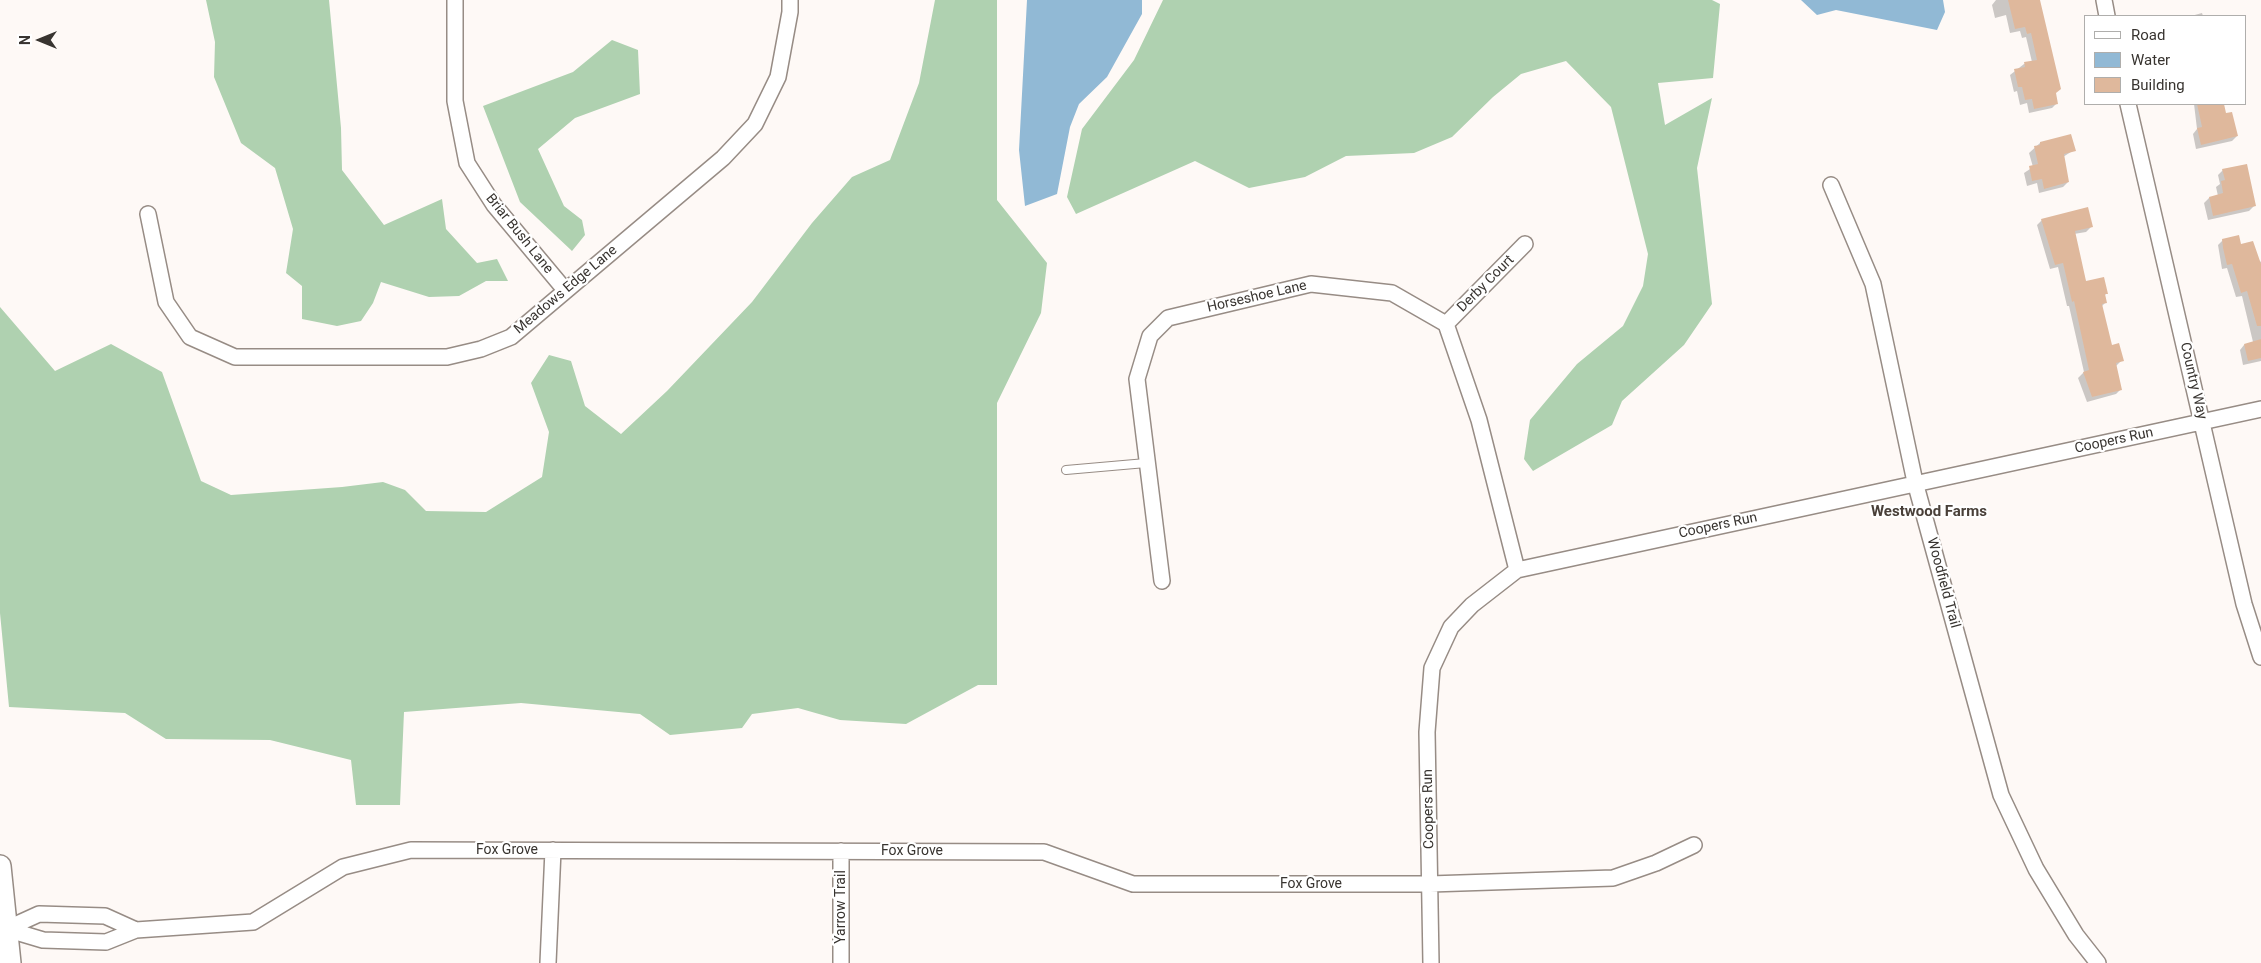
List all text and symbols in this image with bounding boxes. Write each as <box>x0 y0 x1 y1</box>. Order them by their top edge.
north arrow <box>15 15 65 65</box>
legend <box>2084 15 2246 105</box>
text: Road <box>2131 26 2165 44</box>
text: N <box>17 35 33 45</box>
text: Water <box>2131 51 2170 69</box>
text: Building <box>2131 76 2185 94</box>
street label: Briar Bush Lane <box>482 191 556 277</box>
street label: Meadows Edge Lane <box>511 242 621 338</box>
street label: Derby Court <box>1454 252 1518 316</box>
street label: Horseshoe Lane <box>1206 277 1308 317</box>
street label: Country Way <box>2176 341 2210 421</box>
street label: Coopers Run <box>2073 424 2155 458</box>
district label: Westwood Farms <box>1871 503 1987 521</box>
street label: Coopers Run <box>1677 509 1759 543</box>
street label: Woodfield Trail <box>1923 536 1963 630</box>
street label: Coopers Run <box>1420 769 1438 849</box>
street label: Fox Grove <box>476 842 538 858</box>
street label: Fox Grove <box>881 843 943 859</box>
street label: Yarrow Trail <box>833 870 849 944</box>
street label: Fox Grove <box>1280 876 1342 892</box>

